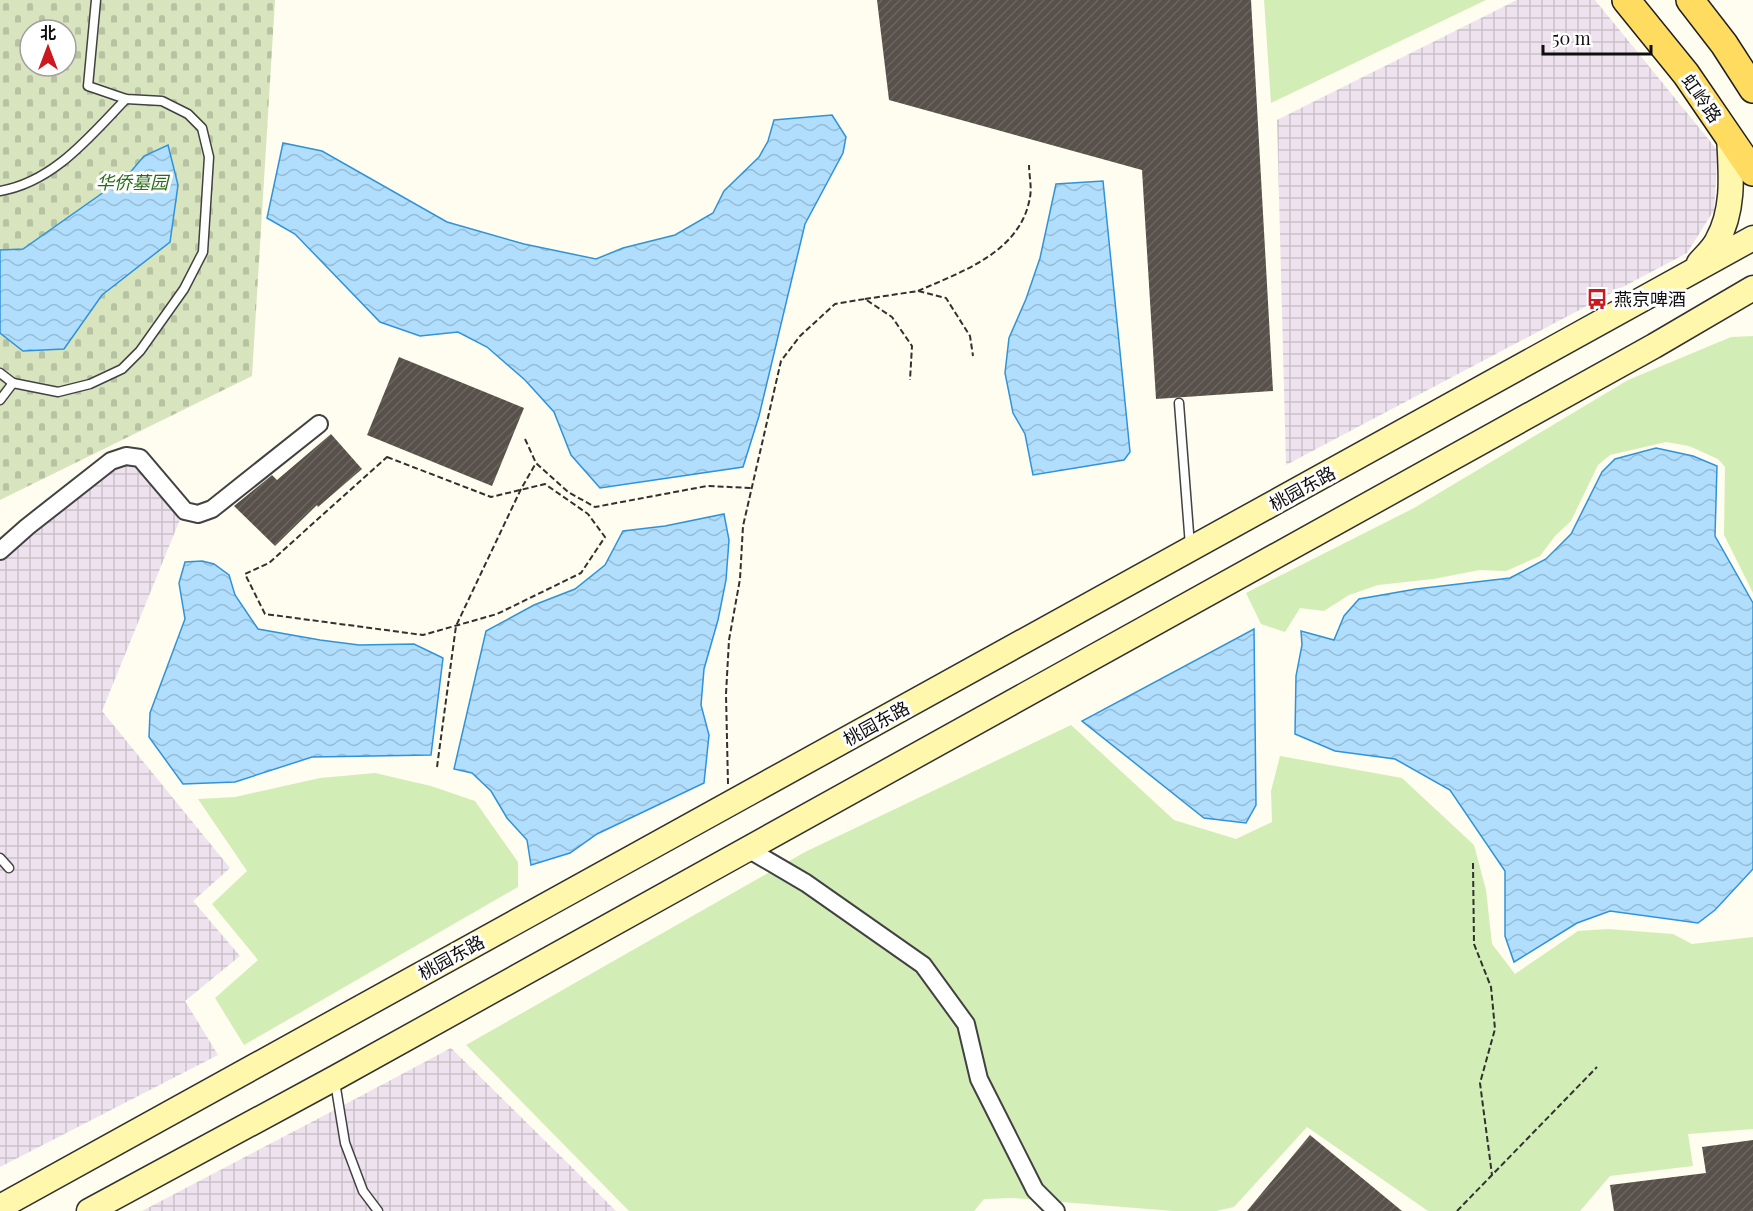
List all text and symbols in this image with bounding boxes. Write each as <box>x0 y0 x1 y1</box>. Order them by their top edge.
north arrow <box>18 18 78 78</box>
scale bar <box>1543 18 1651 56</box>
text: 北 <box>40 22 56 43</box>
text: 50 m <box>1552 26 1591 50</box>
street label: 虹岭路 <box>1677 69 1727 127</box>
park label: 华侨墓园 <box>96 170 171 194</box>
bus stop icon: 燕京啤酒 <box>1585 287 1609 311</box>
place label: 燕京啤酒 <box>1614 287 1686 311</box>
street label: 桃园东路 <box>1265 460 1339 516</box>
street label: 桃园东路 <box>839 695 913 751</box>
street label: 桃园东路 <box>414 929 488 985</box>

